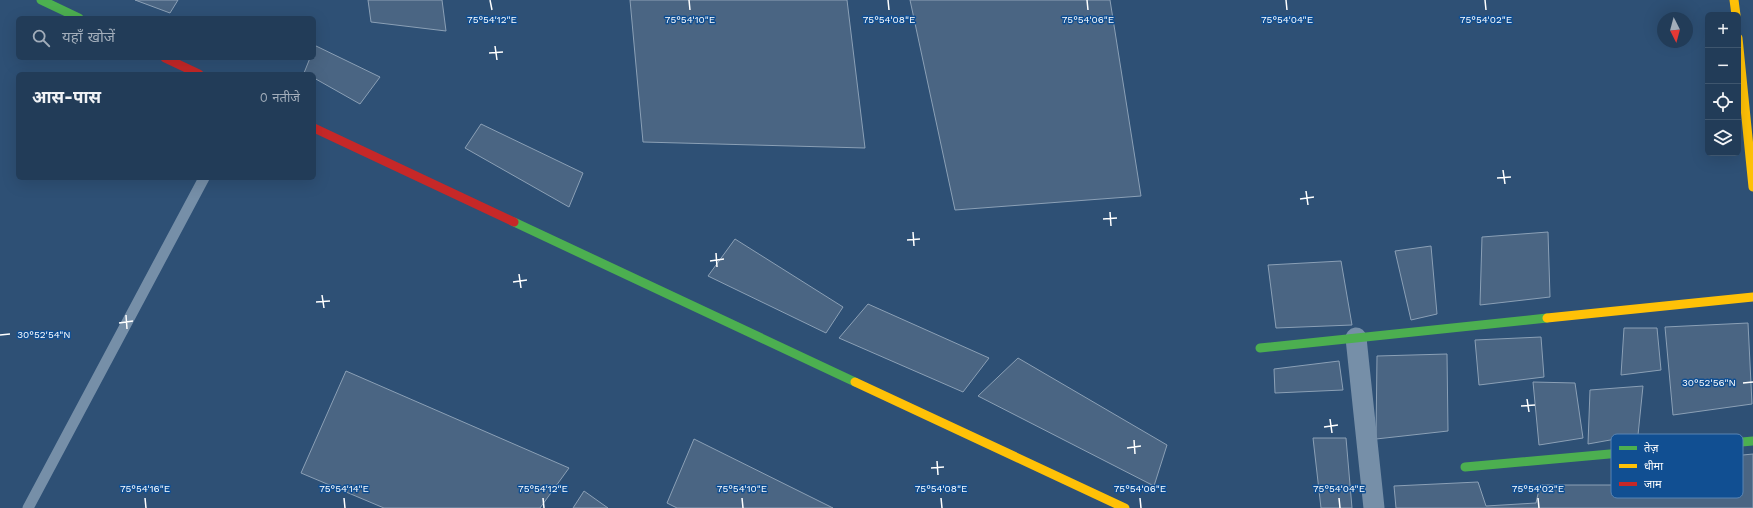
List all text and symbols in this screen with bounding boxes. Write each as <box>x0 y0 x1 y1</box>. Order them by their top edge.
north arrow <box>1657 12 1693 48</box>
map controls <box>1705 12 1741 156</box>
button: + <box>1705 12 1741 48</box>
text: 75°54'12"E <box>467 14 517 25</box>
text: 75°54'10"E <box>665 14 715 25</box>
text: 75°54'08"E <box>863 14 915 25</box>
text: 75°54'06"E <box>1062 14 1114 25</box>
text: 75°54'04"E <box>1261 14 1313 25</box>
text: 75°54'02"E <box>1460 14 1512 25</box>
search box <box>16 16 316 60</box>
icon: search <box>30 27 52 49</box>
text: यहाँ खोजें <box>62 28 115 46</box>
button: − <box>1705 48 1741 84</box>
button: locate <box>1705 84 1741 120</box>
text: आस-पास <box>32 87 101 107</box>
text: 0 नतीजे <box>260 90 300 105</box>
button: layers <box>1705 120 1741 156</box>
text: 30°52'54"N <box>17 329 71 340</box>
text: 30°52'56"N <box>1682 377 1736 388</box>
legend <box>1611 434 1743 498</box>
text: तेज़ <box>1644 442 1659 455</box>
text: धीमा <box>1644 460 1663 473</box>
text: जाम <box>1644 478 1662 491</box>
text: 75°54'16"E <box>120 483 170 494</box>
text: 75°54'14"E <box>319 483 369 494</box>
text: 75°54'12"E <box>518 483 568 494</box>
text: 75°54'10"E <box>717 483 767 494</box>
text: 75°54'08"E <box>915 483 967 494</box>
text: 75°54'06"E <box>1114 483 1166 494</box>
text: 75°54'04"E <box>1313 483 1365 494</box>
text: 75°54'02"E <box>1512 483 1564 494</box>

